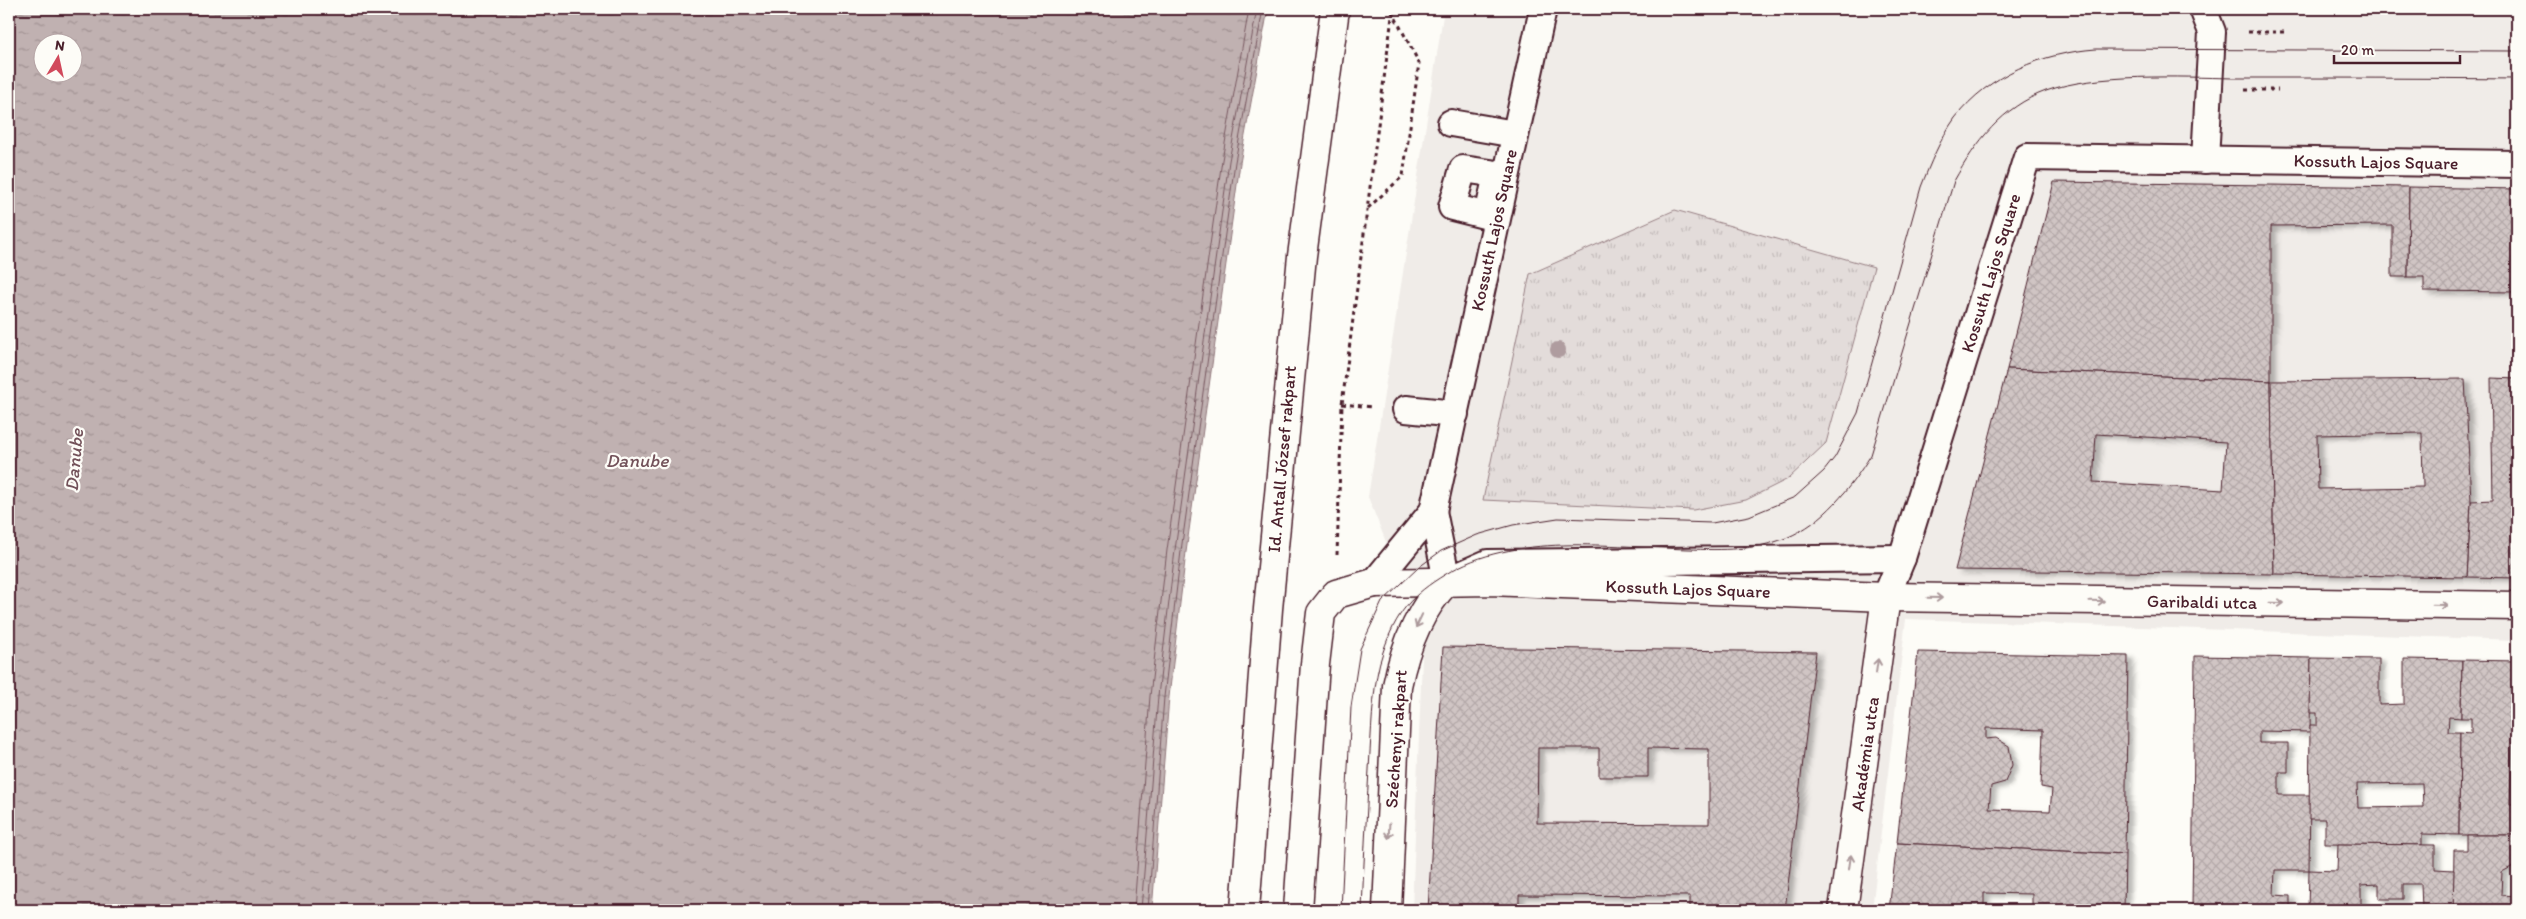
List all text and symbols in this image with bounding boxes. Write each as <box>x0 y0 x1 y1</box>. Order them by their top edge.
north arrow <box>32 32 82 82</box>
scale bar <box>2334 32 2460 64</box>
text: N <box>54 37 66 55</box>
text: 20 m <box>2341 41 2375 59</box>
street label: Kossuth Lajos Square <box>1466 147 1522 313</box>
street label: Kossuth Lajos Square <box>2293 150 2459 174</box>
street label: Kossuth Lajos Square <box>1956 191 2026 355</box>
street label: Id. Antall József rakpart <box>1263 364 1301 553</box>
water label: Danube <box>60 427 88 492</box>
water label: Danube <box>606 449 669 472</box>
street label: Kossuth Lajos Square <box>1605 575 1771 603</box>
street label: Garibaldi utca <box>2147 590 2258 614</box>
one-way arrow <box>1926 593 1942 603</box>
one-way arrow <box>2089 596 2105 605</box>
one-way arrow <box>2268 598 2285 608</box>
one-way arrow <box>2431 600 2447 610</box>
one-way arrow <box>1414 613 1424 628</box>
one-way arrow <box>1872 659 1882 675</box>
street label: Széchenyi rakpart <box>1380 669 1412 809</box>
street label: Akadémia utca <box>1846 695 1884 813</box>
one-way arrow <box>1385 823 1394 839</box>
one-way arrow <box>1845 854 1855 870</box>

